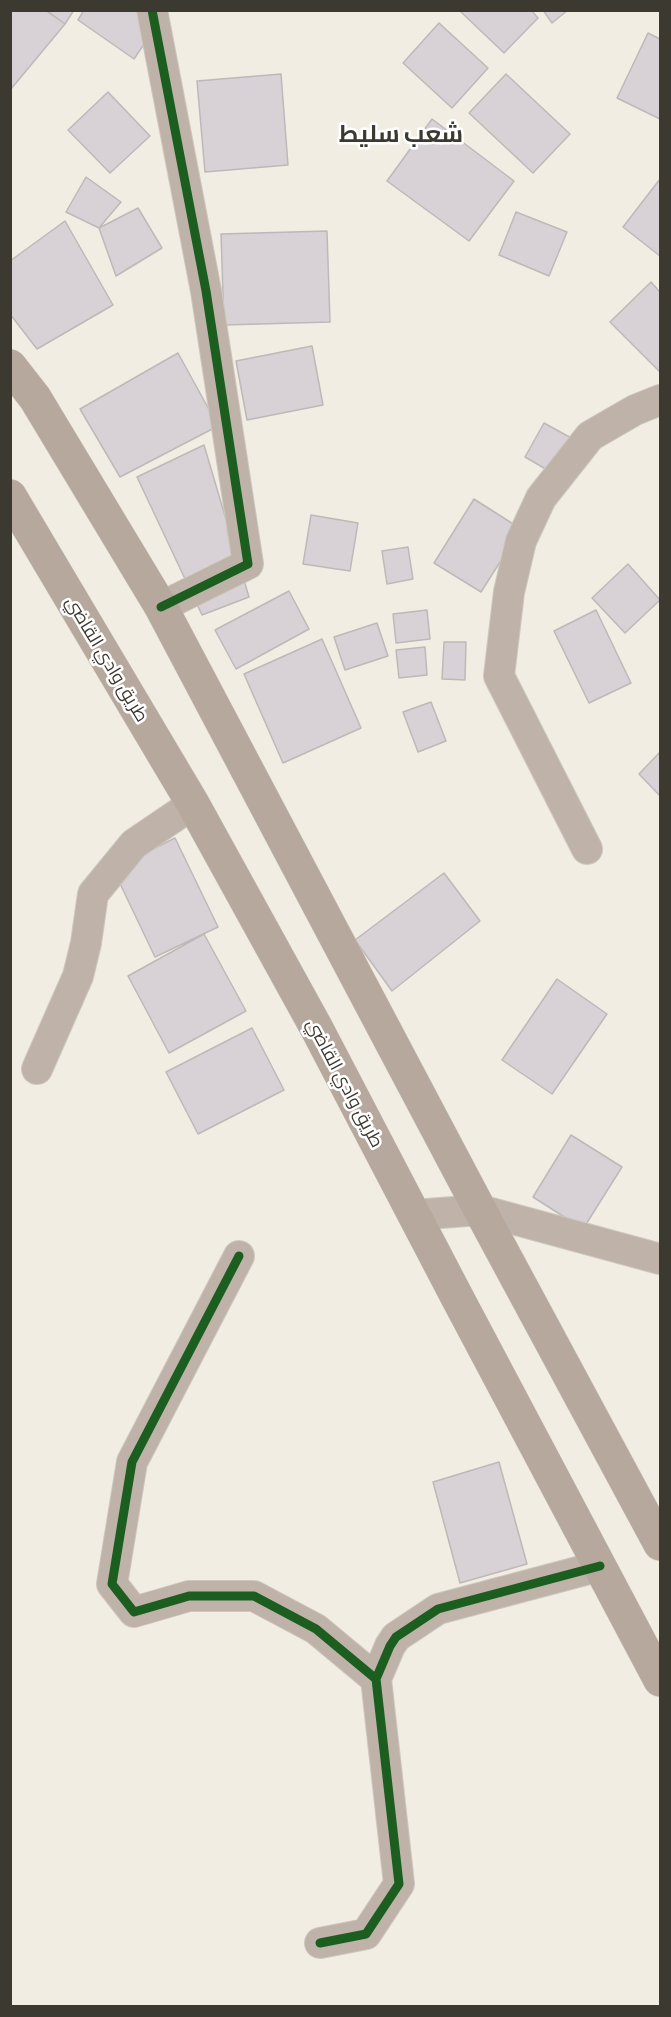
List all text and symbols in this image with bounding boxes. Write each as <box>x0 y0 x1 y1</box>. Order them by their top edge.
district label: شعب سليط <box>339 120 463 148</box>
street label: طريق وادي القاضي <box>61 592 153 726</box>
street label: طريق وادي القاضي <box>302 1015 388 1151</box>

